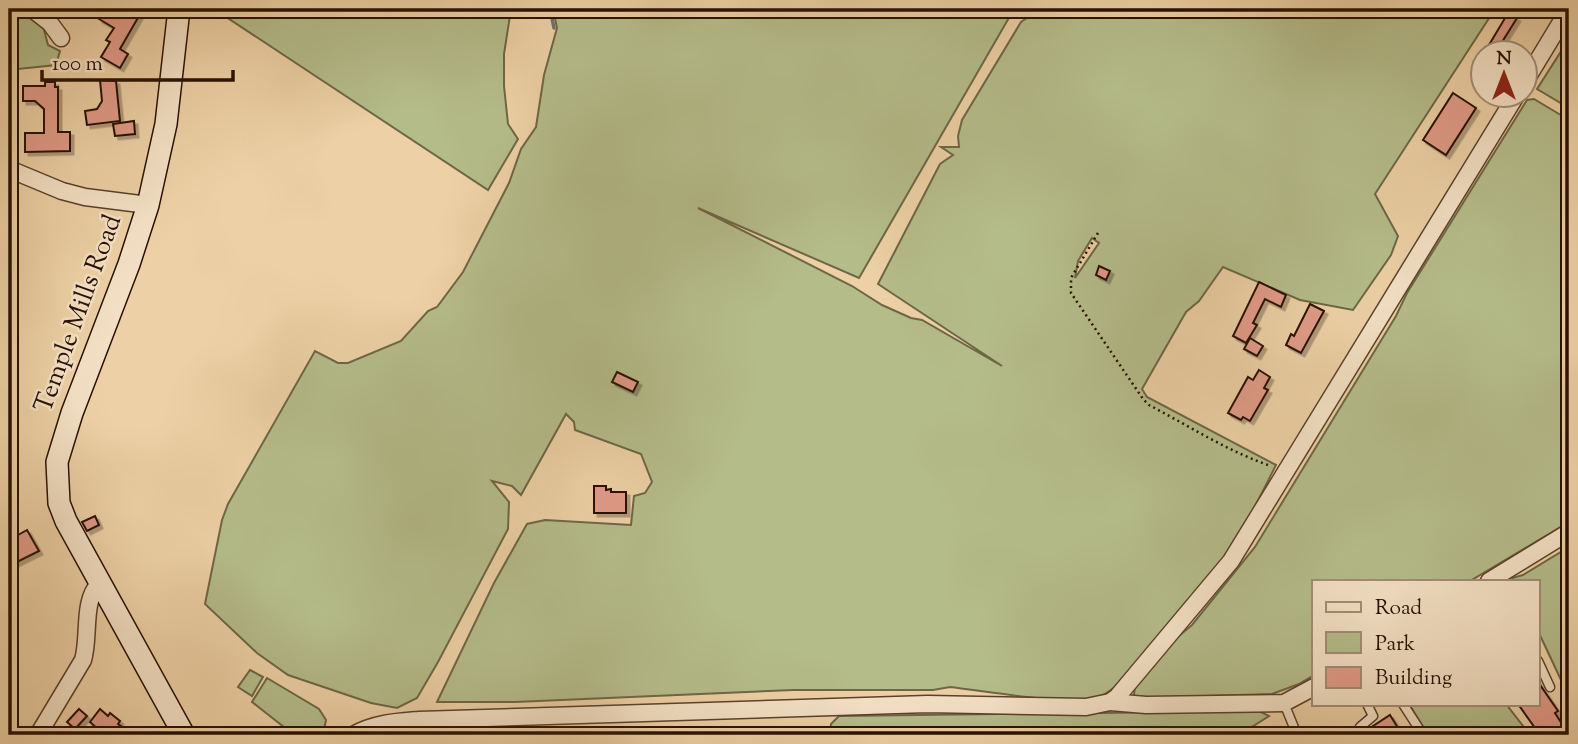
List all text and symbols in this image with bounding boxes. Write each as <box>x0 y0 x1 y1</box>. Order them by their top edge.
scale bar <box>42 38 233 82</box>
north arrow <box>1470 38 1540 108</box>
text: N <box>1496 46 1512 73</box>
text: 100 m <box>52 50 103 80</box>
street label: Temple Mills Road <box>26 210 132 418</box>
legend <box>1312 580 1540 706</box>
text: Road <box>1375 594 1422 624</box>
text: Park <box>1375 630 1416 660</box>
text: Building <box>1375 664 1452 694</box>

